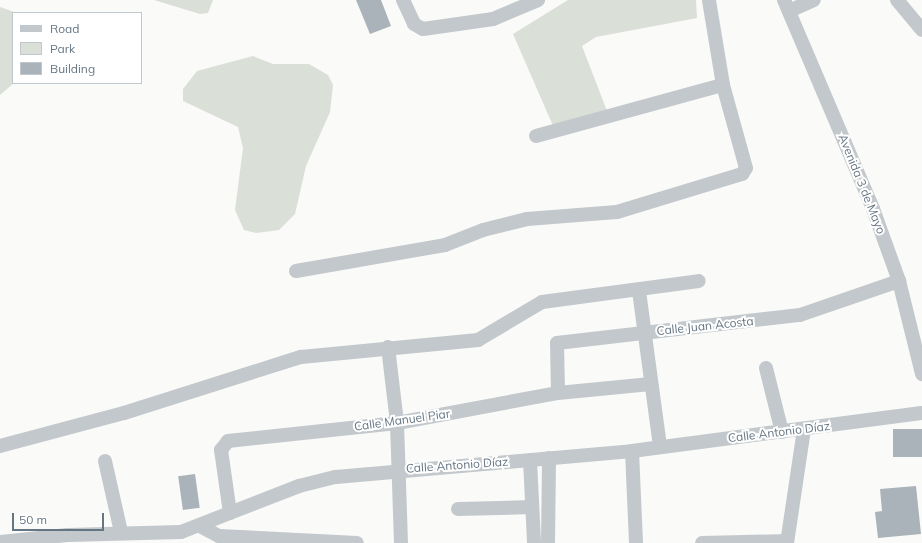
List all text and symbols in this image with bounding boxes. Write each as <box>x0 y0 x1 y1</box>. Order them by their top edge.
legend <box>12 12 142 84</box>
text: Road <box>50 21 79 36</box>
text: Park <box>50 41 75 56</box>
text: Building <box>50 61 95 76</box>
street label: Avenida 3 de Mayo <box>835 132 889 236</box>
street label: Calle Juan Acosta <box>656 314 754 338</box>
street label: Calle Manuel Piar <box>353 406 451 434</box>
street label: Calle Antonio Díaz <box>727 419 831 445</box>
street label: Calle Antonio Díaz <box>405 454 509 476</box>
scale bar <box>14 505 106 531</box>
text: 50 m <box>19 512 47 527</box>

